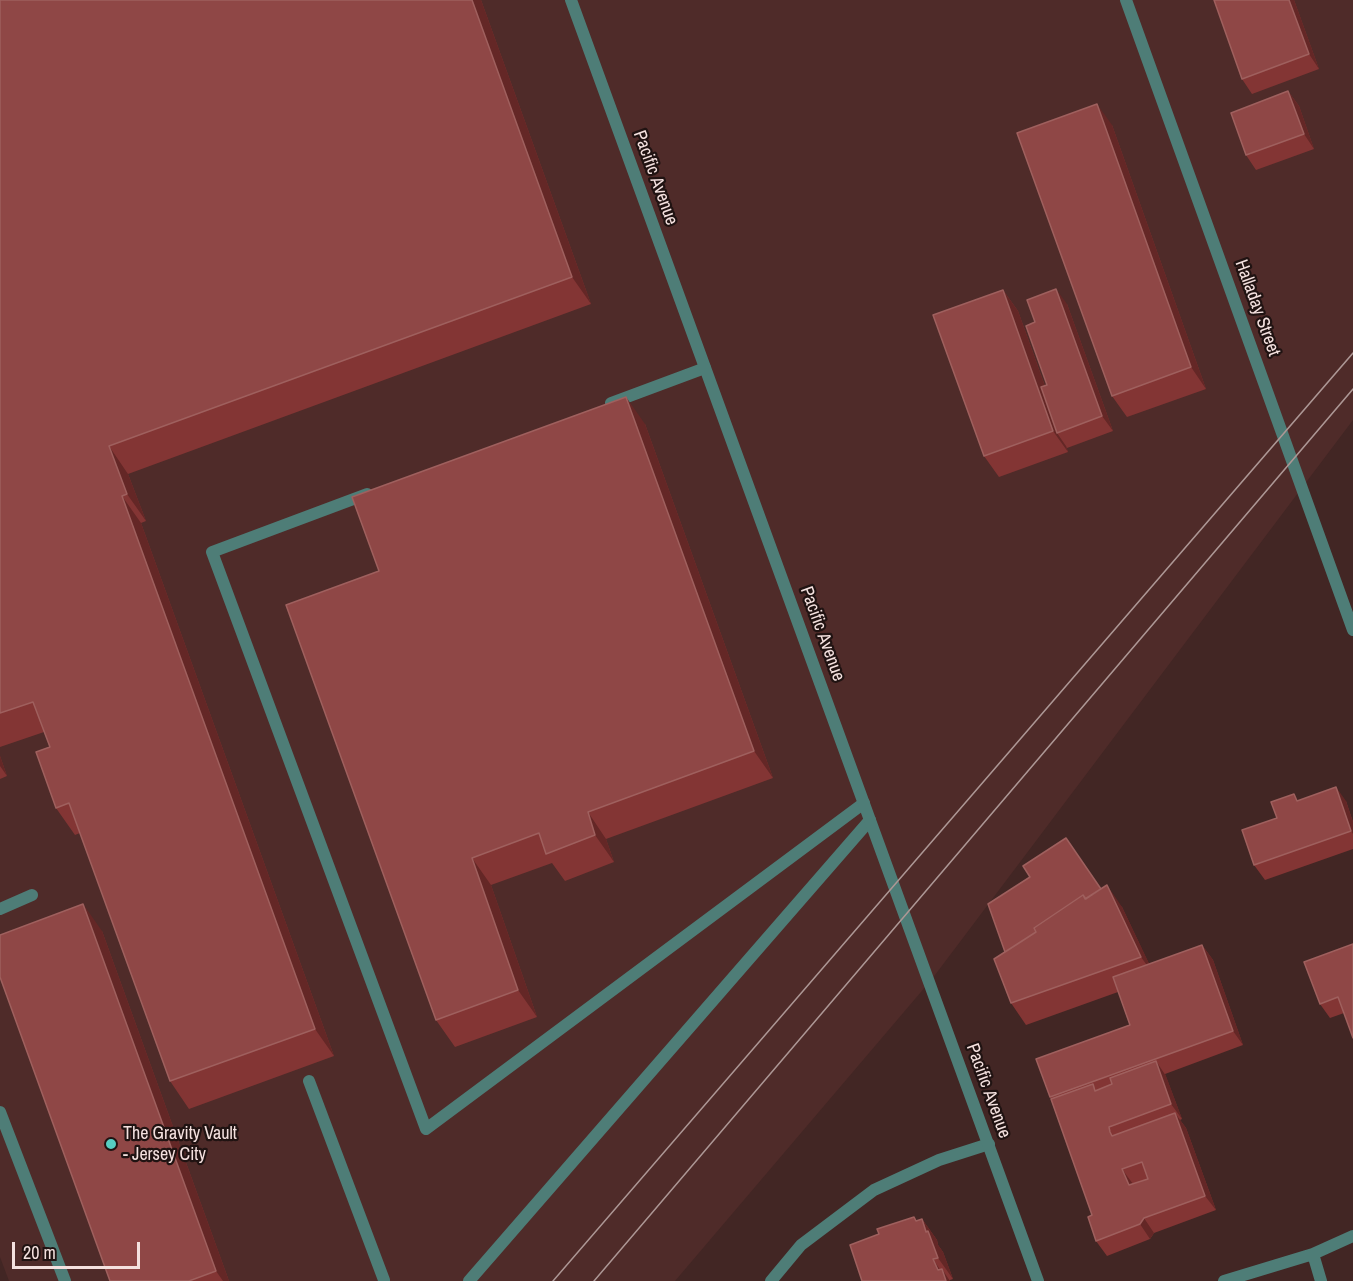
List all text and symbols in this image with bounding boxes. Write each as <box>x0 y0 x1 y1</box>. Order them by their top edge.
street label: Pacific Avenue <box>628 128 682 228</box>
street label: Halladay Street <box>1230 257 1284 359</box>
street label: Pacific Avenue <box>795 584 849 684</box>
street label: Pacific Avenue <box>961 1041 1015 1141</box>
place label: The Gravity Vault - Jersey City <box>123 1123 237 1166</box>
marker: The Gravity Vault - Jersey City <box>104 1137 118 1151</box>
scale bar <box>15 1230 142 1268</box>
text: 20 m <box>23 1240 56 1265</box>

